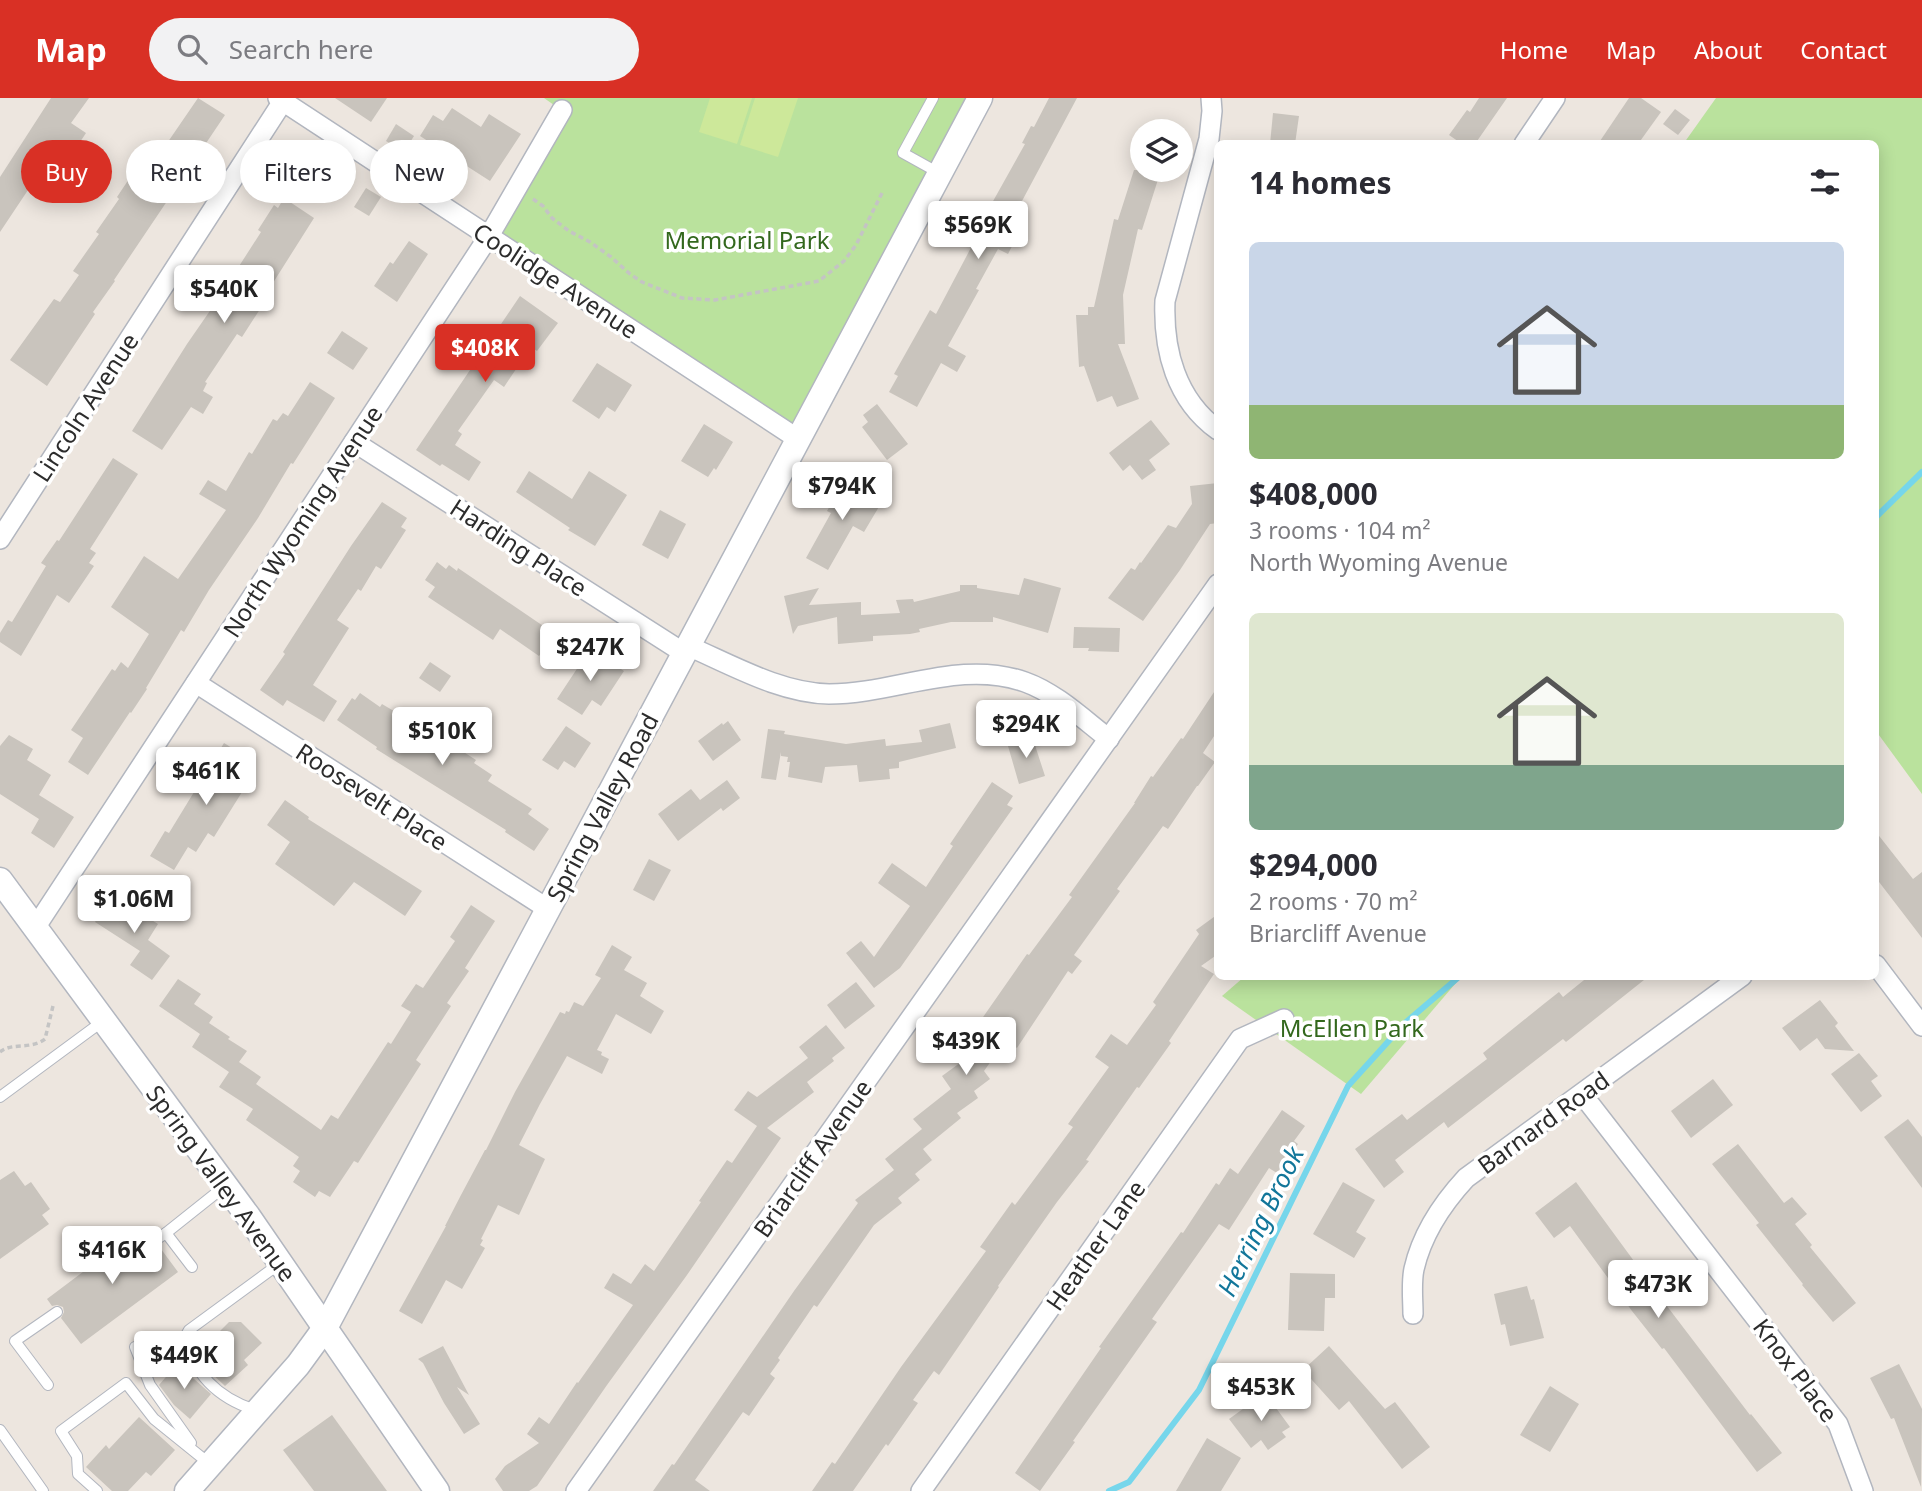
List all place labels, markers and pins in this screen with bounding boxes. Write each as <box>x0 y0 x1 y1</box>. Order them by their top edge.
pin: $569K <box>929 202 1027 261</box>
pin: $540K <box>175 266 273 325</box>
pin: $408K <box>436 324 534 384</box>
pin: $794K <box>793 462 891 522</box>
pin: $247K <box>541 624 639 683</box>
pin: $294K <box>977 700 1075 760</box>
pin: $510K <box>393 708 491 767</box>
pin: $461K <box>157 748 255 807</box>
pin: $1.06M <box>77 876 191 935</box>
pin: $439K <box>917 1018 1015 1077</box>
pin: $416K <box>63 1226 161 1286</box>
pin: $473K <box>1609 1260 1707 1320</box>
pin: $449K <box>135 1332 233 1391</box>
pin: $453K <box>1212 1364 1310 1423</box>

